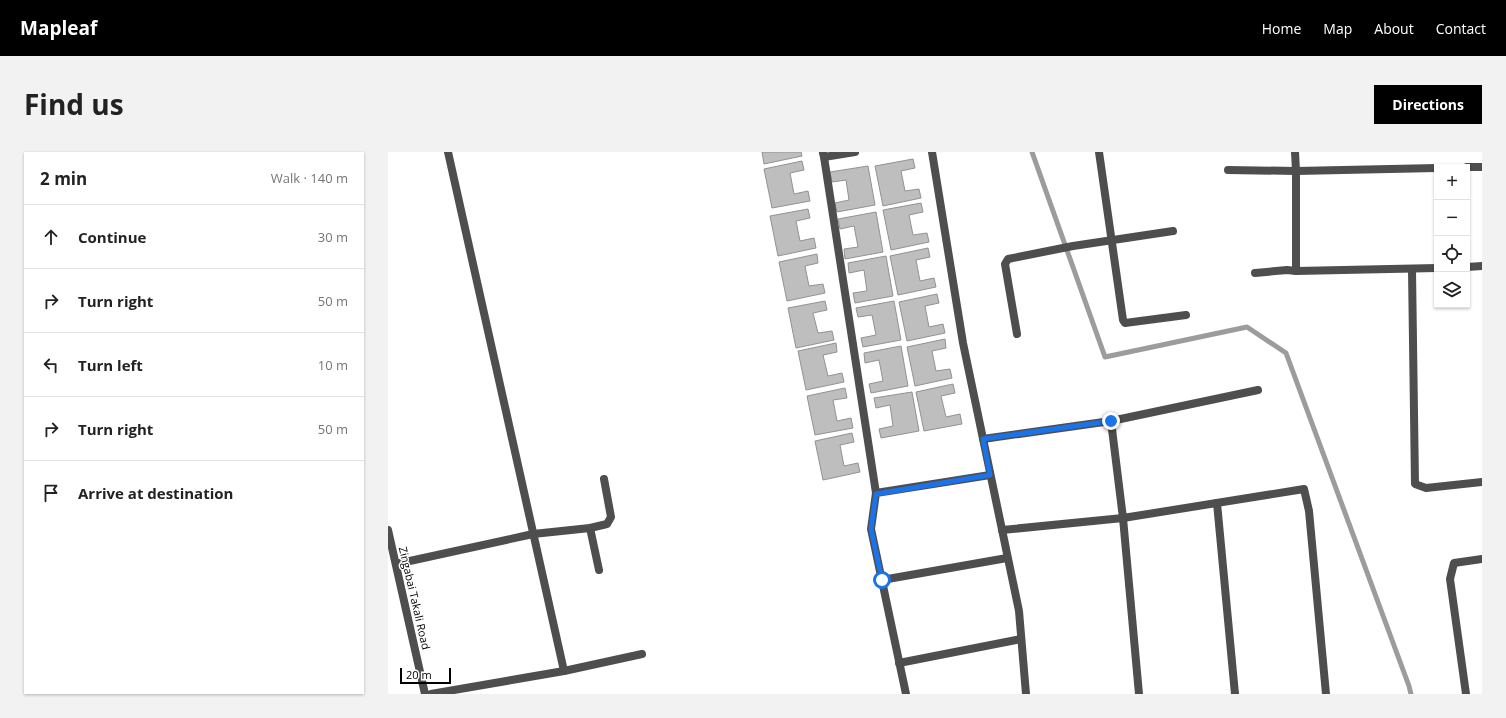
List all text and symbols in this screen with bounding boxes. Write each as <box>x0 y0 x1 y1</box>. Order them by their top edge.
text: Mapleaf <box>20 15 97 41</box>
text: Home <box>1262 19 1301 38</box>
text: Map <box>1323 19 1352 38</box>
text: About <box>1374 19 1414 38</box>
text: Contact <box>1436 19 1486 38</box>
text: Find us <box>24 85 124 123</box>
button: Directions <box>1374 85 1482 124</box>
map controls <box>1434 164 1470 308</box>
button: + <box>1434 164 1470 200</box>
text: 2 min <box>40 167 87 190</box>
text: Walk · 140 m <box>271 169 348 187</box>
button: − <box>1434 200 1470 236</box>
icon: ahead <box>40 226 62 248</box>
text: Continue <box>78 227 146 247</box>
text: 30 m <box>318 228 348 246</box>
button: locate <box>1434 236 1470 272</box>
button: layers <box>1434 272 1470 308</box>
icon: right <box>40 290 62 312</box>
text: Turn right <box>78 291 153 311</box>
text: 50 m <box>318 292 348 310</box>
icon: left <box>40 354 62 376</box>
text: Turn left <box>78 355 143 375</box>
text: 10 m <box>318 356 348 374</box>
route end <box>1102 412 1120 430</box>
icon: right <box>40 418 62 440</box>
text: Turn right <box>78 419 153 439</box>
text: 50 m <box>318 420 348 438</box>
icon: arrive <box>40 482 62 504</box>
text: Arrive at destination <box>78 483 233 503</box>
street label: Zingabai Takali Road <box>396 545 434 651</box>
route start <box>873 571 891 589</box>
scale bar <box>400 666 451 685</box>
text: 20 m <box>406 667 432 682</box>

